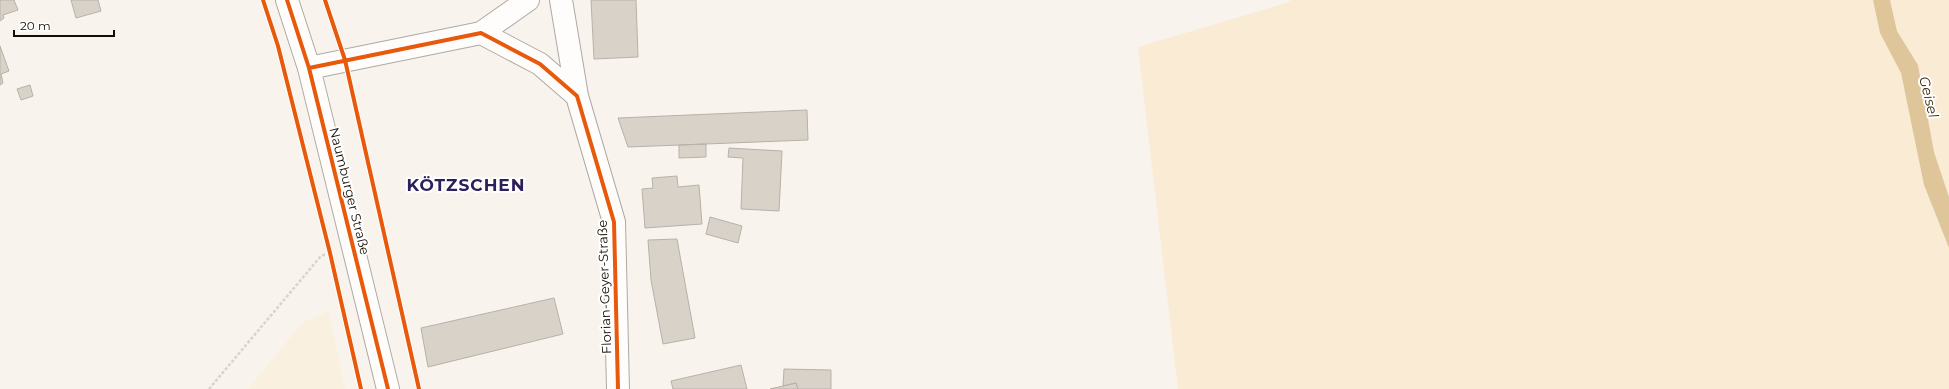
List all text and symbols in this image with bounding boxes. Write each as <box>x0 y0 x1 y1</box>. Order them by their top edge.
scale bar <box>14 12 114 38</box>
text: 20 m <box>20 18 51 33</box>
water label: Geisel <box>1915 74 1943 120</box>
street label: Naumburger Straße <box>326 126 374 257</box>
district label: KÖTZSCHEN <box>406 175 526 195</box>
street label: Florian-Geyer-Straße <box>594 219 614 354</box>

